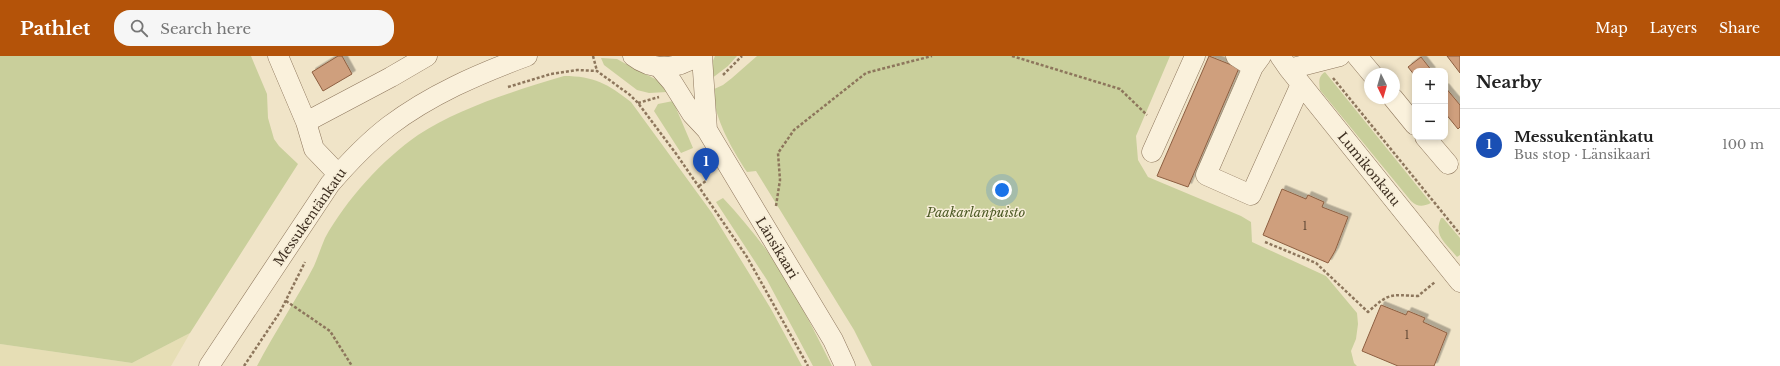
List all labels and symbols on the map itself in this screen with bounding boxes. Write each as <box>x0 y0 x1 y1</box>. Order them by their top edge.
north arrow <box>1364 68 1400 104</box>
street label: Lumikonkatu <box>1334 129 1404 210</box>
pin: 1 <box>693 148 719 181</box>
street label: Messukentänkatu <box>270 165 350 269</box>
your location <box>992 180 1012 200</box>
park label: Paakarlanpuisto <box>926 204 1026 221</box>
street label: Länsikaari <box>752 214 802 282</box>
house number: 1 <box>1303 219 1308 233</box>
house number: 1 <box>1405 328 1410 342</box>

